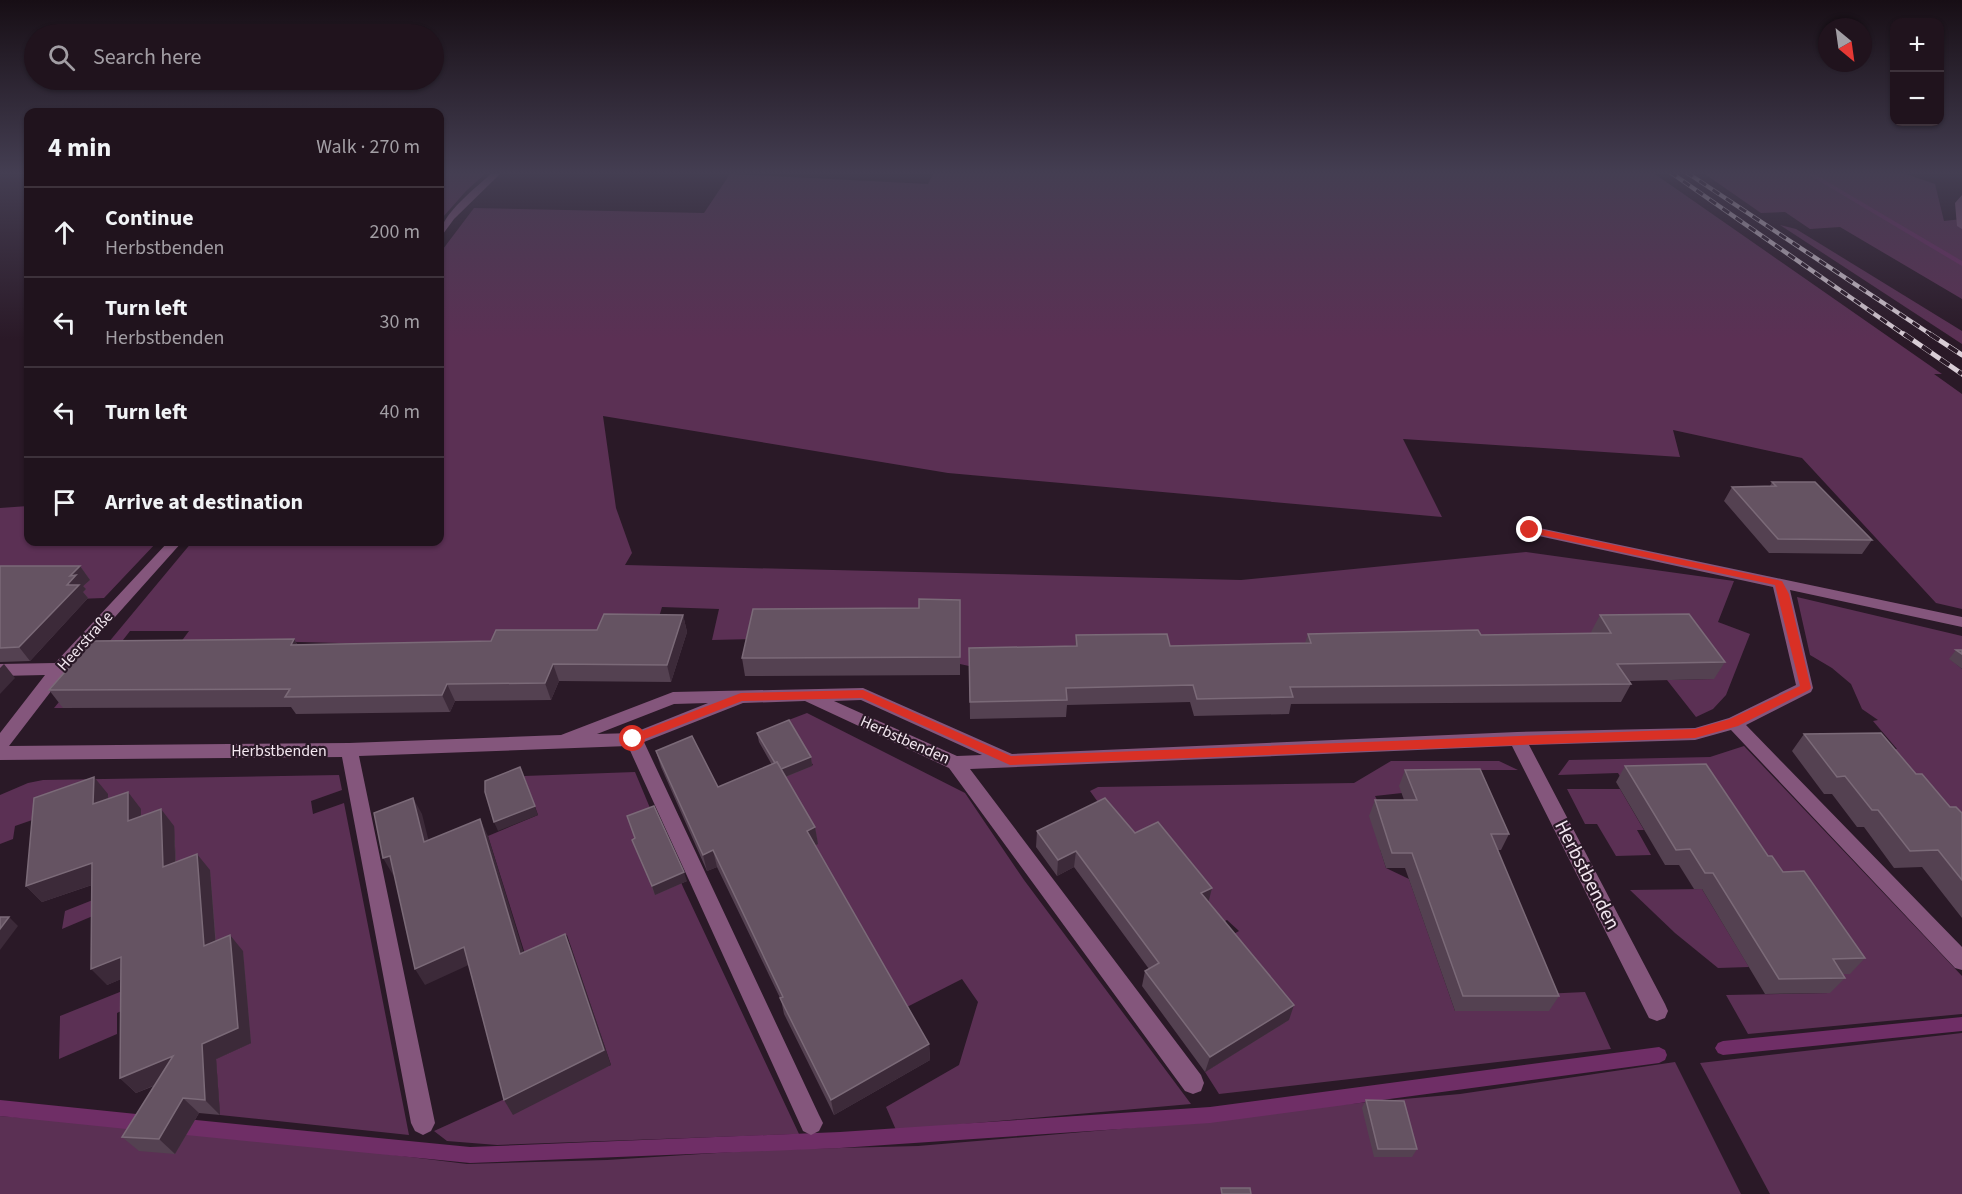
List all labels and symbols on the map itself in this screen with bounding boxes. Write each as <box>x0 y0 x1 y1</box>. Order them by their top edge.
north arrow <box>1818 18 1872 72</box>
route end <box>1516 516 1542 542</box>
street label: Heerstraße <box>52 606 118 676</box>
street label: Herbstbenden <box>857 711 953 769</box>
route start <box>619 725 645 751</box>
street label: Herbstbenden <box>231 740 327 762</box>
street label: Herbstbenden <box>1547 815 1627 935</box>

